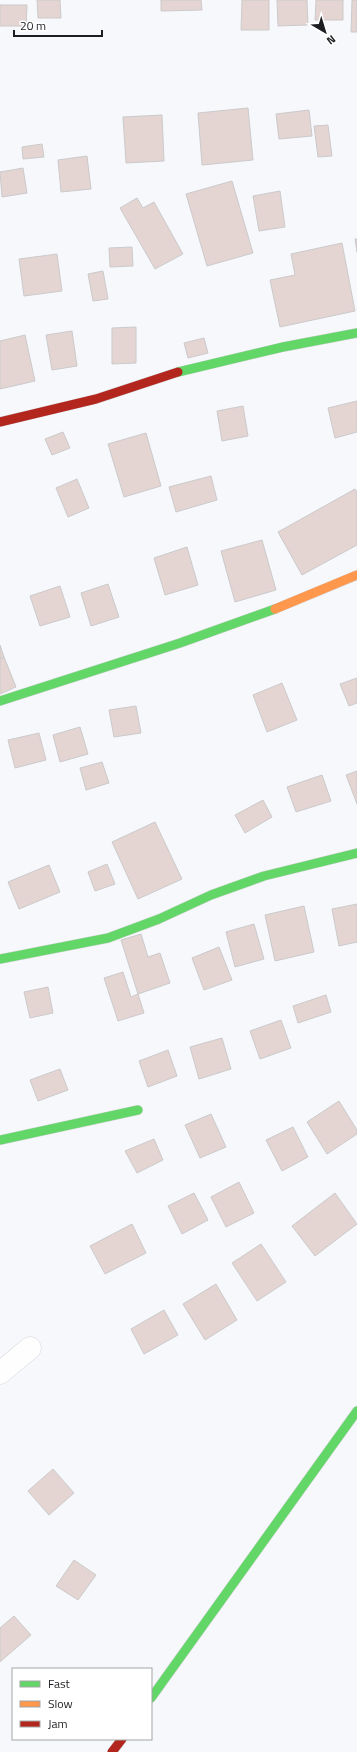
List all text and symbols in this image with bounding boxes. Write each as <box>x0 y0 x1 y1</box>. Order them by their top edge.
scale bar <box>14 12 102 38</box>
north arrow <box>305 12 345 52</box>
text: 20 m <box>20 16 46 35</box>
text: N <box>323 31 339 49</box>
legend <box>12 1668 152 1740</box>
text: Fast <box>48 1674 71 1693</box>
text: Slow <box>48 1694 73 1713</box>
text: Jam <box>48 1714 68 1733</box>

